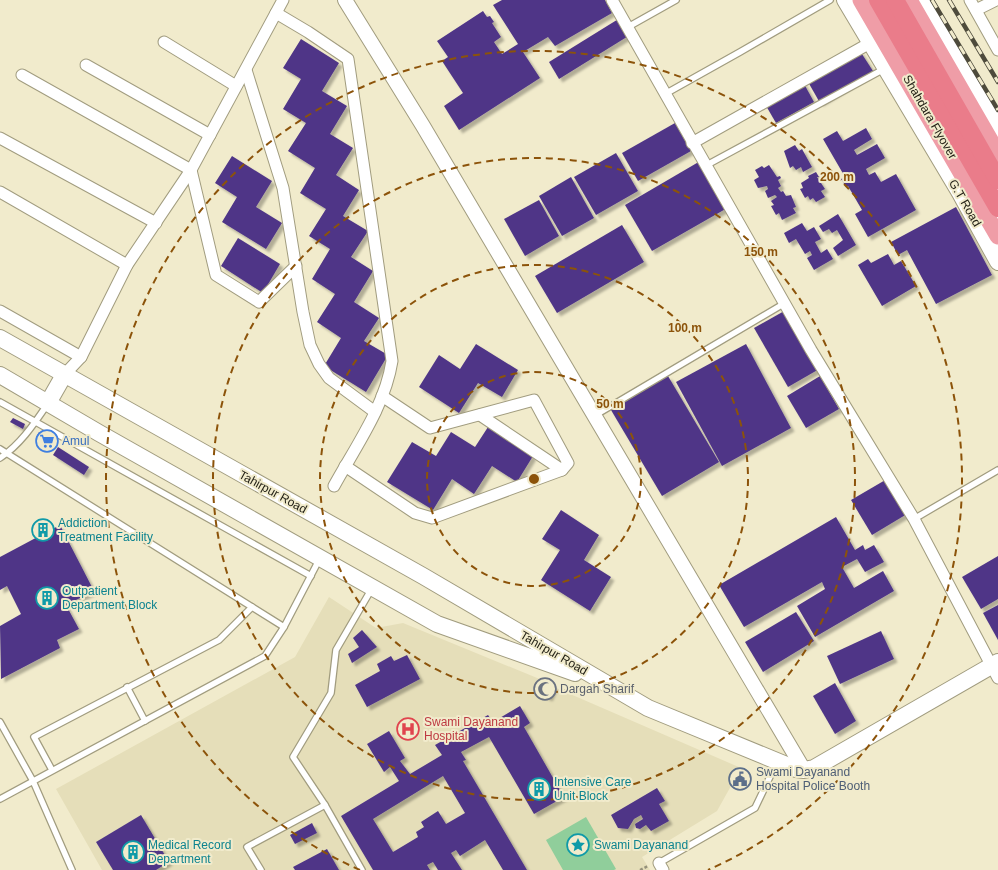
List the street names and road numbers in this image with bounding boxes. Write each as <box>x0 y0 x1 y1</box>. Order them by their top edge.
street label: Shahdara Flyover <box>900 72 960 162</box>
street label: G.T Road <box>946 177 984 229</box>
street label: Tahirpur Road <box>237 468 309 516</box>
street label: Tahirpur Road <box>518 628 590 678</box>

